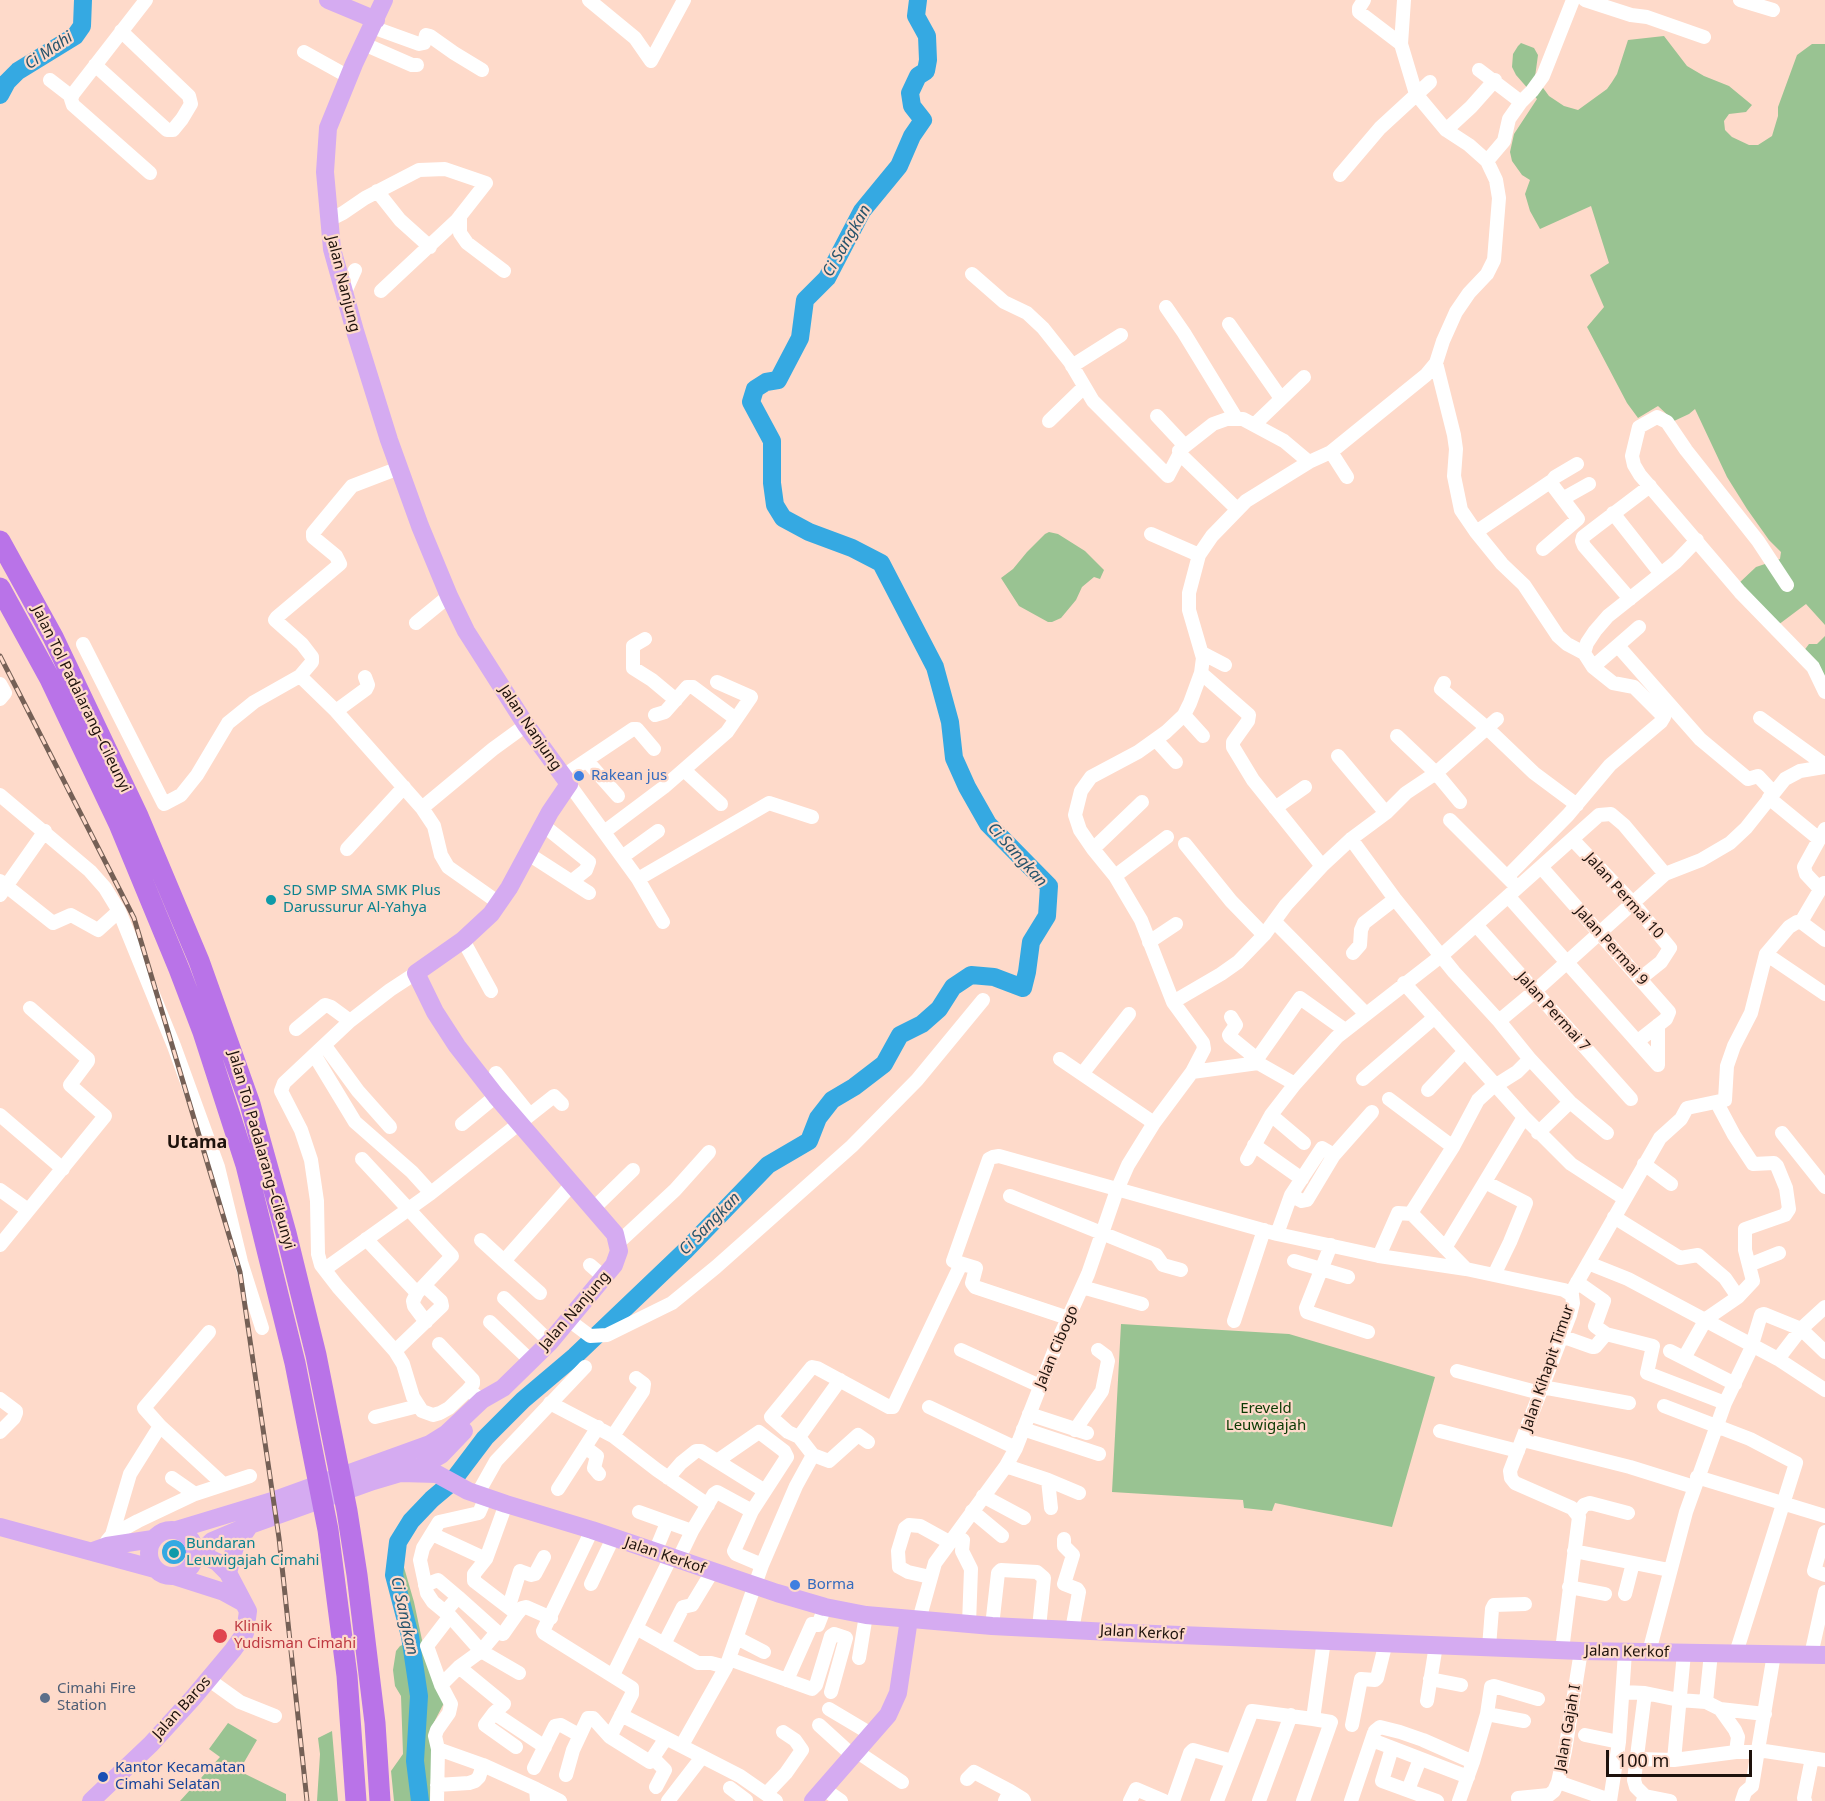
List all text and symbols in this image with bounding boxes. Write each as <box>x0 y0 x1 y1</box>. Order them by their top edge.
water label: Ci Mahi <box>21 28 77 74</box>
water label: Ci Sangkan <box>819 202 875 280</box>
street label: Jalan Nanjung <box>322 234 364 334</box>
street label: Jalan Tol Padalarang–Cileunyi <box>28 603 134 795</box>
street label: Jalan Nanjung <box>495 682 565 774</box>
place label: Rakean jus <box>591 767 667 785</box>
marker: Rakean jus <box>572 769 586 783</box>
water label: Ci Sangkan <box>983 819 1051 891</box>
street label: Jalan Permai 10 <box>1581 849 1667 943</box>
place label: SD SMP SMA SMK Plus Darussurur Al-Yahya <box>283 882 441 917</box>
marker: SD SMP SMA SMK Plus Darussurur Al-Yahya <box>264 893 278 907</box>
street label: Jalan Permai 9 <box>1571 903 1651 989</box>
street label: Jalan Permai 7 <box>1513 969 1593 1055</box>
street label: Jalan Tol Padalarang–Cileunyi <box>224 1049 298 1251</box>
district label: Utama <box>167 1132 227 1154</box>
water label: Ci Sangkan <box>675 1189 745 1259</box>
street label: Jalan Nanjung <box>536 1268 614 1354</box>
street label: Jalan Kihapit Timur <box>1518 1302 1578 1434</box>
street label: Jalan Cibogo <box>1032 1303 1082 1391</box>
park label: Ereveld Leuwigajah <box>1226 1400 1306 1435</box>
street label: Jalan Kerkof <box>622 1534 708 1578</box>
place label: Bundaran Leuwigajah Cimahi <box>186 1535 319 1570</box>
marker: Bundaran Leuwigajah Cimahi <box>167 1546 181 1560</box>
water label: Ci Sangkan <box>386 1575 422 1657</box>
place label: Borma <box>807 1576 854 1594</box>
marker: Borma <box>788 1578 802 1592</box>
place label: Klinik Yudisman Cimahi <box>234 1618 356 1653</box>
street label: Jalan Kerkof <box>1100 1622 1184 1644</box>
marker: Klinik Yudisman Cimahi <box>211 1627 229 1645</box>
street label: Jalan Kerkof <box>1585 1642 1669 1662</box>
street label: Jalan Baros <box>149 1673 215 1743</box>
place label: Cimahi Fire Station <box>57 1680 136 1715</box>
street label: Jalan Gajah I <box>1552 1683 1584 1773</box>
marker: Cimahi Fire Station <box>38 1691 52 1705</box>
scale bar <box>1609 1738 1754 1776</box>
text: 100 m <box>1617 1748 1669 1772</box>
place label: Kantor Kecamatan Cimahi Selatan <box>115 1759 245 1794</box>
marker: Kantor Kecamatan Cimahi Selatan <box>96 1770 110 1784</box>

